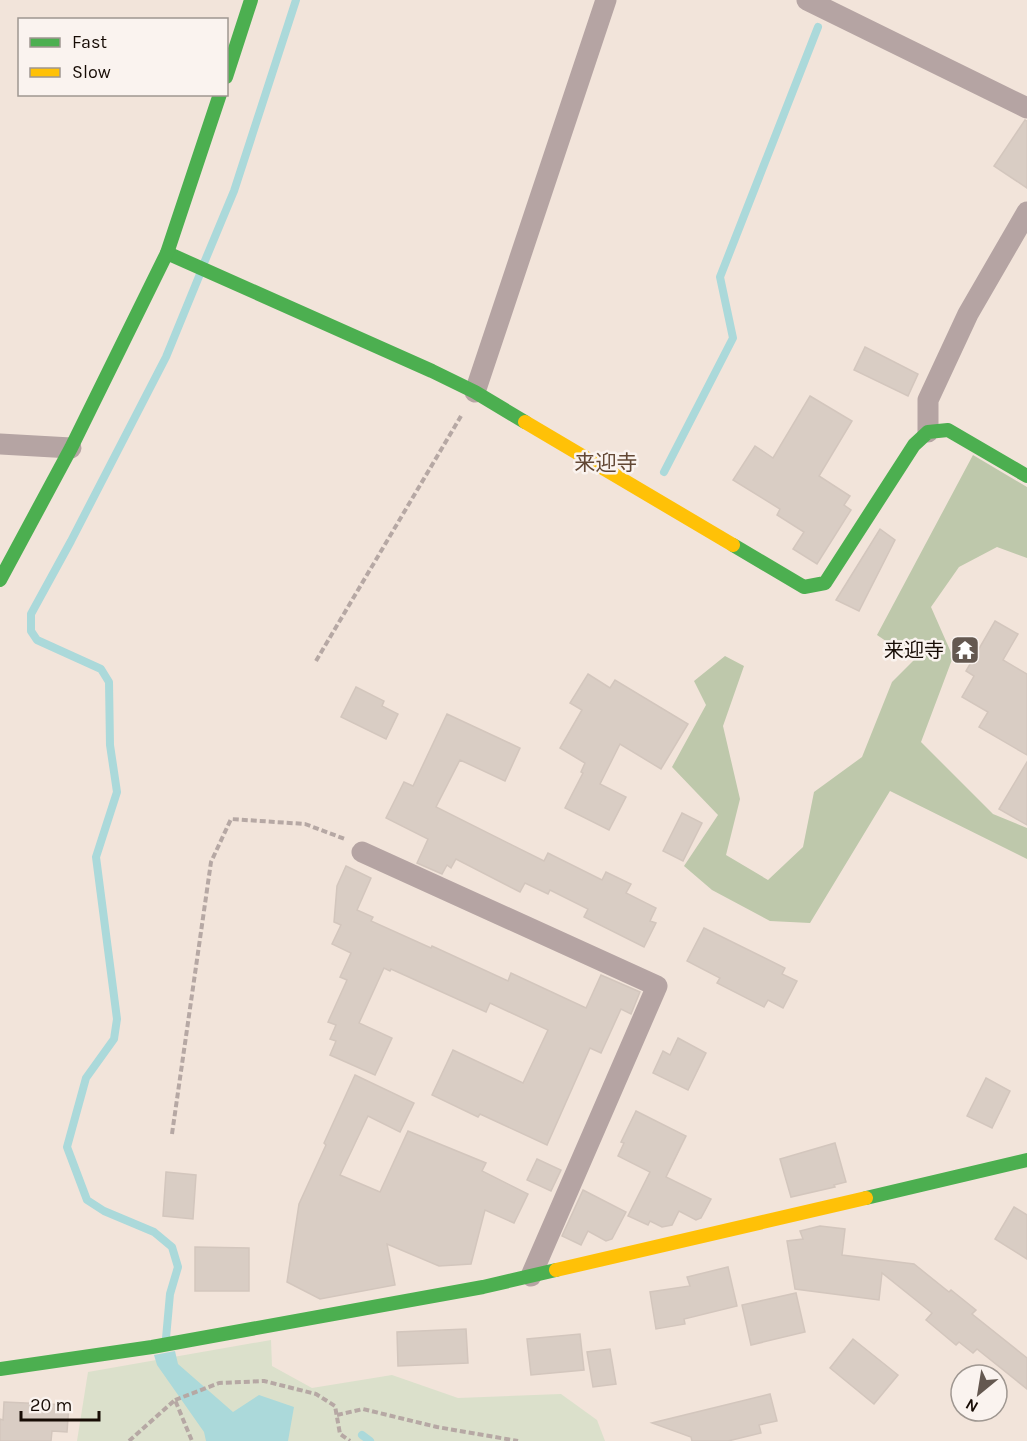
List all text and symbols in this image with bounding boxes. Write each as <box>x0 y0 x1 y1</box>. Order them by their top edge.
legend <box>18 18 228 96</box>
text: Fast <box>72 31 107 53</box>
text: Slow <box>72 61 111 83</box>
district label: 来迎寺 <box>575 451 638 475</box>
temple icon: 来迎寺 <box>949 634 981 666</box>
place label: 来迎寺 <box>884 639 944 662</box>
north arrow <box>949 1363 1009 1423</box>
scale bar <box>21 1384 99 1422</box>
text: 20 m <box>30 1394 72 1416</box>
text: N <box>962 1394 981 1417</box>

